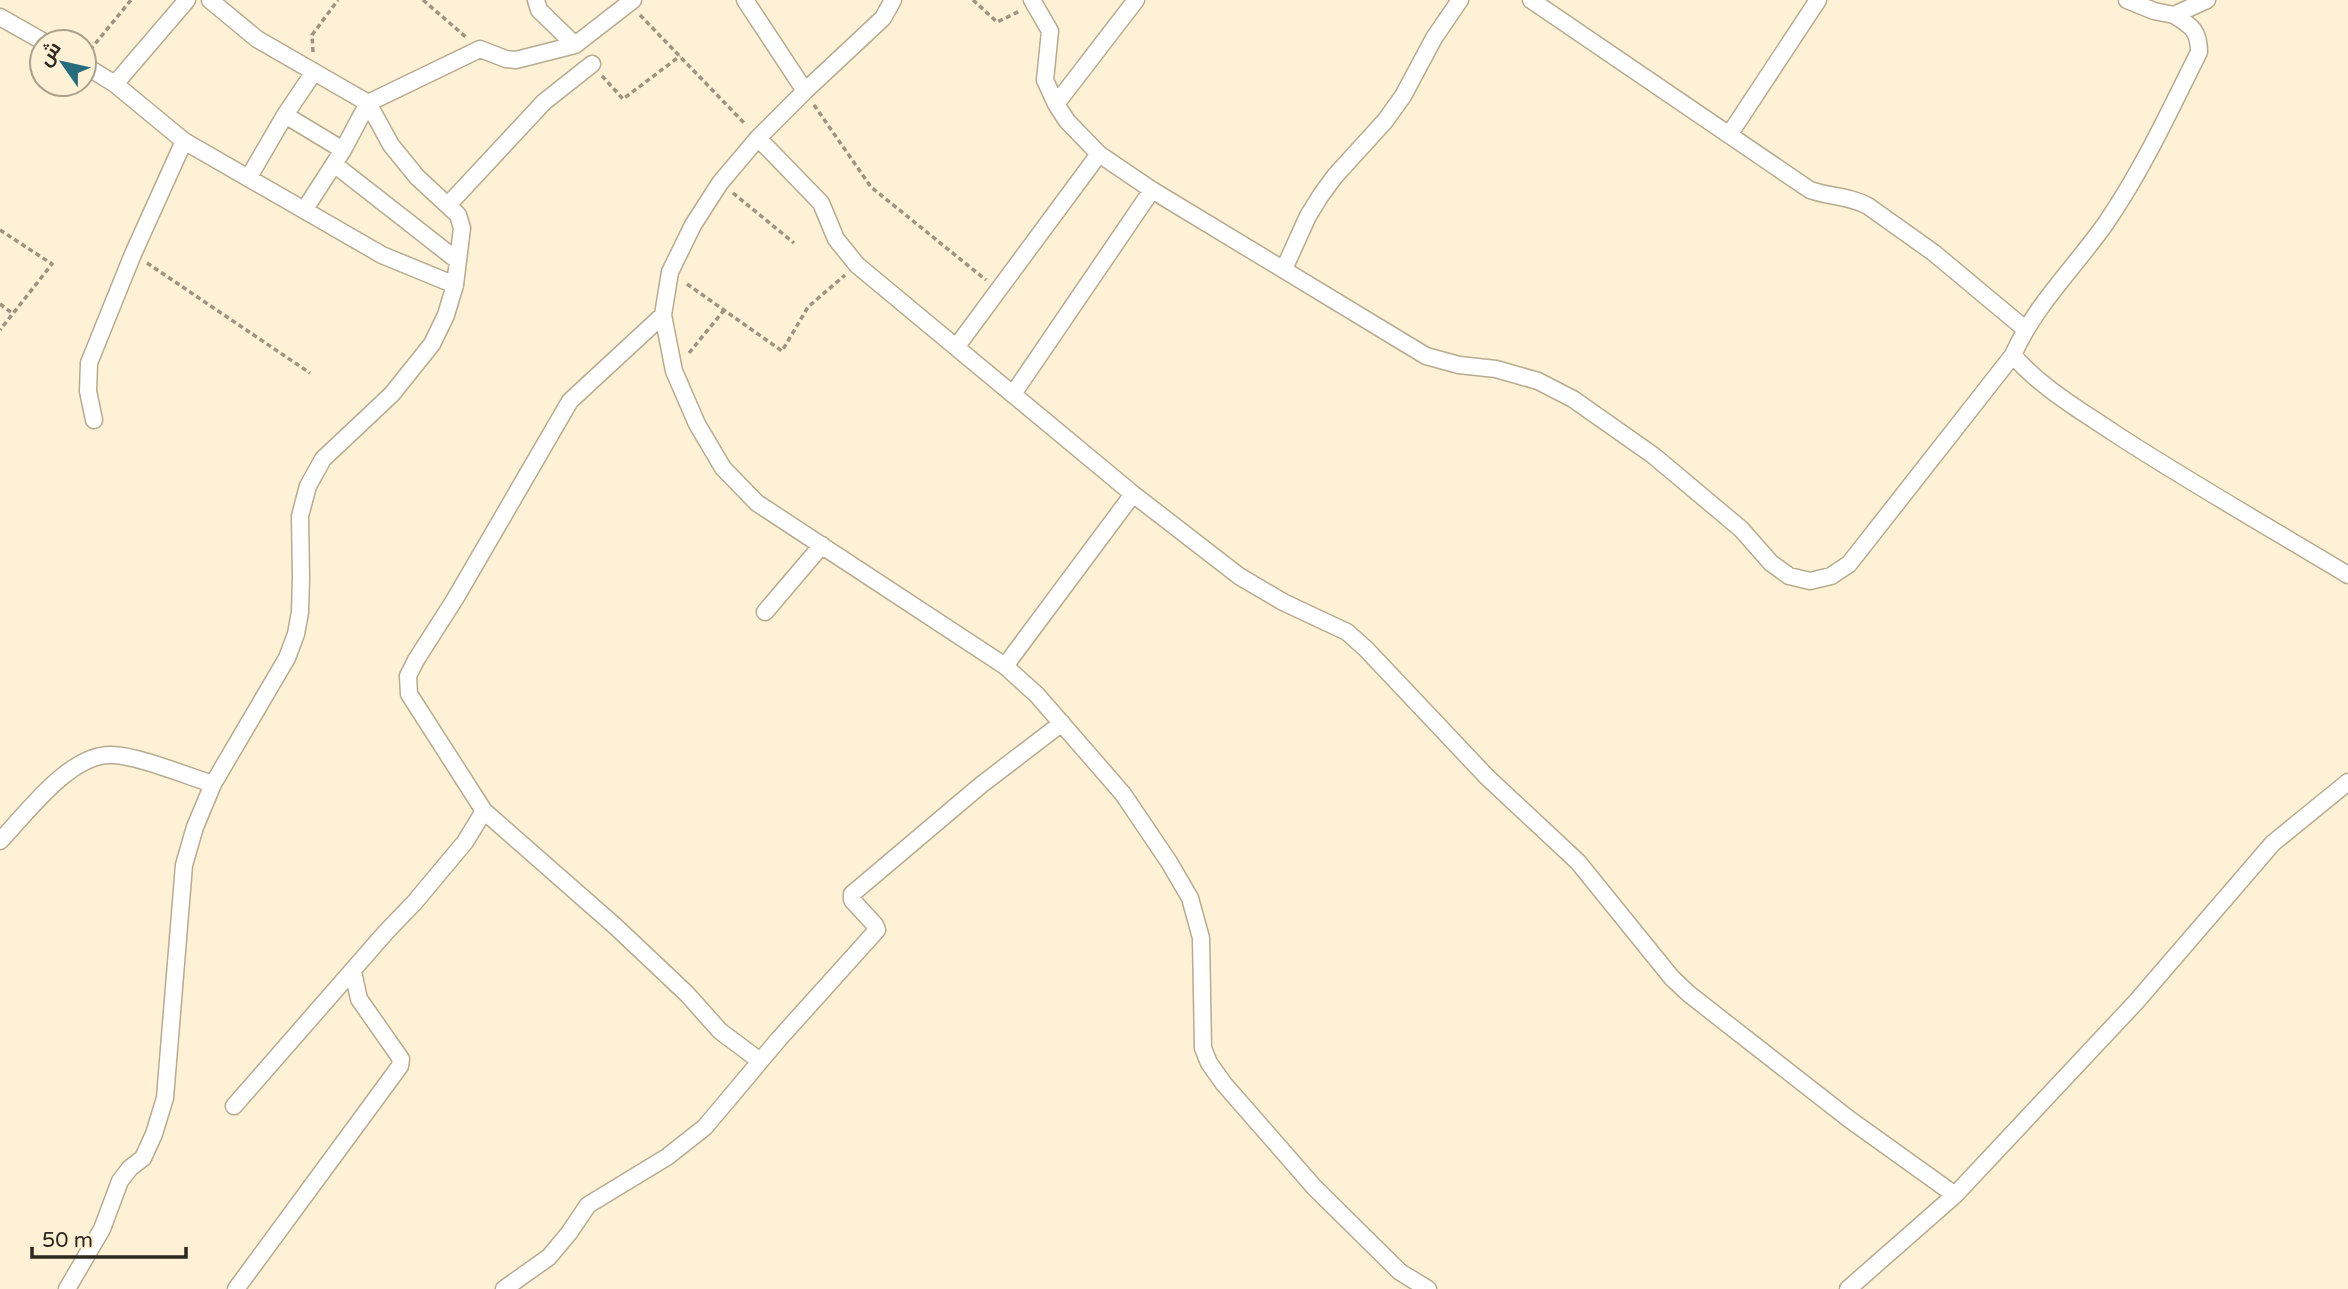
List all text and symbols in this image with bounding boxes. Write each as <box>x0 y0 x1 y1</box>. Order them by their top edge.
north arrow <box>28 28 98 98</box>
text: ش <box>34 38 66 70</box>
scale bar <box>32 1216 186 1260</box>
text: 50 m <box>42 1228 93 1253</box>

